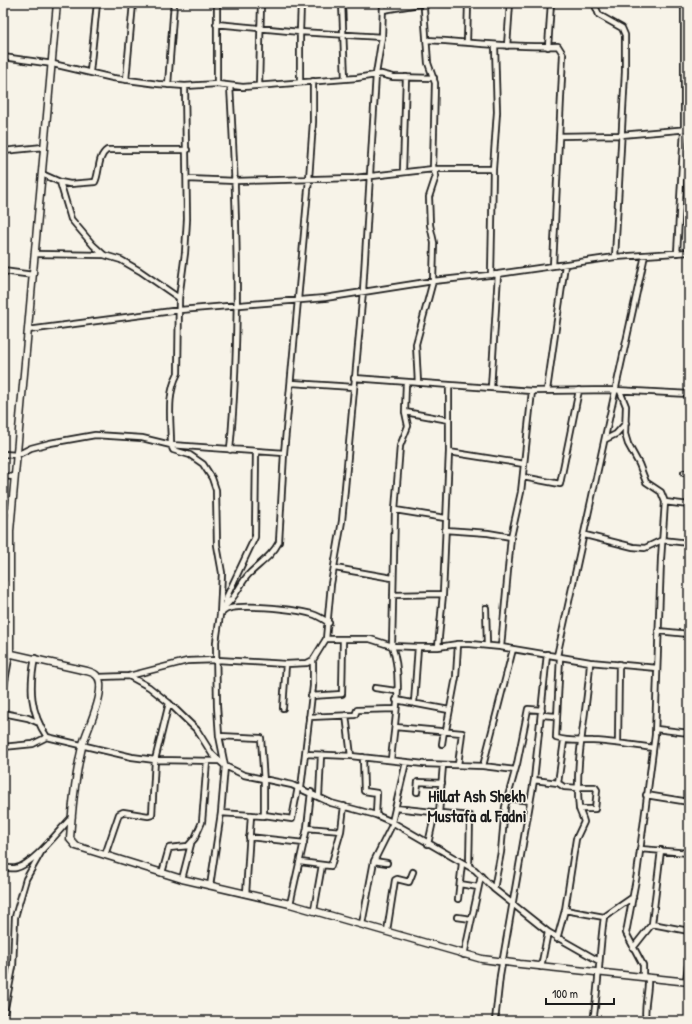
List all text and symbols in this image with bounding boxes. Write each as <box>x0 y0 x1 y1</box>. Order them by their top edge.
district label: Hillat Ash Shekh Mustafa al Fadni <box>428 784 527 827</box>
scale bar <box>546 980 614 1006</box>
text: 100 m <box>552 985 578 1002</box>

